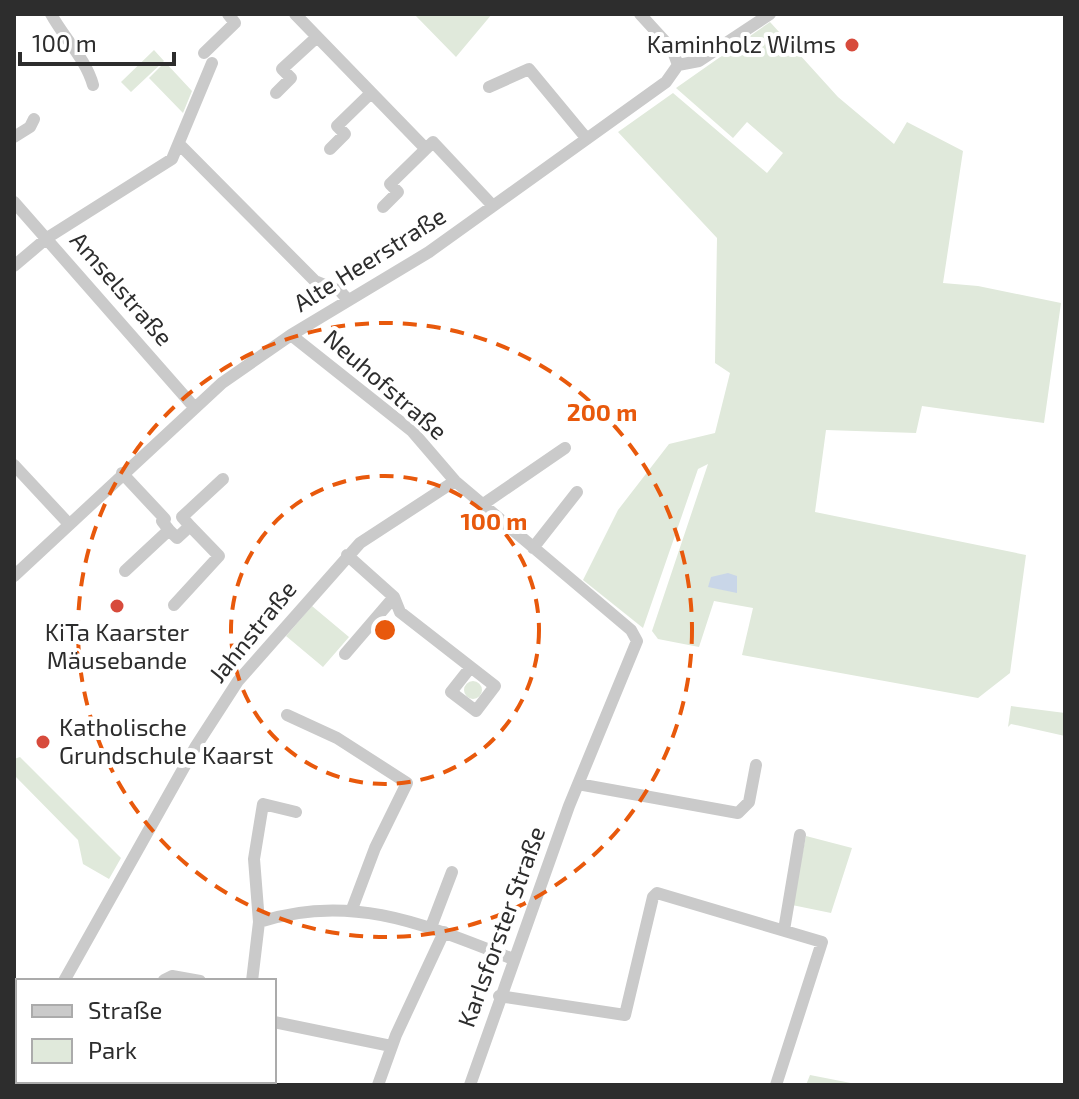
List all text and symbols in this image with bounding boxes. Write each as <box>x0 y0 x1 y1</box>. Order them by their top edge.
scale bar <box>20 16 174 66</box>
text: 100 m <box>32 28 97 57</box>
place label: Kaminholz Wilms <box>647 29 836 58</box>
marker: Kaminholz Wilms <box>843 36 861 54</box>
street label: Alte Heerstraße <box>288 200 451 317</box>
street label: Amselstraße <box>65 225 179 351</box>
street label: Neuhofstraße <box>319 323 453 445</box>
text: 200 m <box>567 397 637 426</box>
text: 100 m <box>461 506 527 535</box>
street label: Jahnstraße <box>202 574 302 688</box>
marker: KiTa Kaarster Mäusebande <box>108 597 126 615</box>
centre of rings <box>371 616 399 644</box>
place label: KiTa Kaarster Mäusebande <box>45 617 190 674</box>
place label: Katholische Grundschule Kaarst <box>59 712 274 769</box>
marker: Katholische Grundschule Kaarst <box>34 733 52 751</box>
street label: Karlsforster Straße <box>451 822 550 1031</box>
legend <box>16 979 276 1083</box>
text: Straße <box>88 995 162 1024</box>
text: Park <box>88 1035 137 1064</box>

